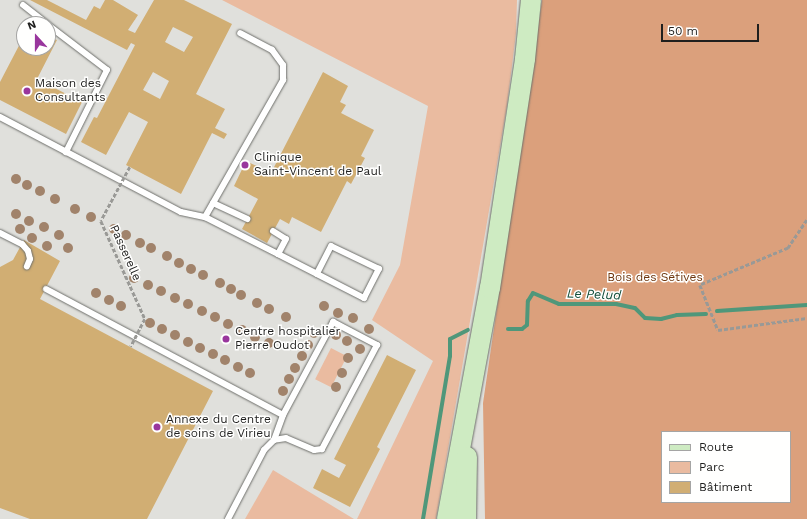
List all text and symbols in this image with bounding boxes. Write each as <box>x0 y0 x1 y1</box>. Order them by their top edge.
north arrow <box>16 16 56 56</box>
scale bar <box>663 16 761 42</box>
text: N <box>26 18 38 33</box>
text: 50 m <box>668 24 698 38</box>
place label: Maison des Consultants <box>35 77 106 105</box>
marker: Maison des Consultants <box>22 86 32 96</box>
place label: Clinique Saint-Vincent de Paul <box>254 151 381 179</box>
marker: Clinique Saint-Vincent de Paul <box>239 159 251 171</box>
street label: Passerelle <box>106 223 144 283</box>
park label: Bois des Sétives <box>607 271 703 285</box>
water label: Le Pelud <box>567 286 621 304</box>
place label: Centre hospitalier Pierre Oudot <box>235 325 340 353</box>
marker: Centre hospitalier Pierre Oudot <box>220 333 232 345</box>
place label: Annexe du Centre de soins de Virieu <box>166 413 271 441</box>
marker: Annexe du Centre de soins de Virieu <box>151 421 163 433</box>
legend <box>661 431 791 503</box>
text: Route <box>699 440 733 454</box>
text: Parc <box>699 460 725 474</box>
text: Bâtiment <box>699 480 752 494</box>

